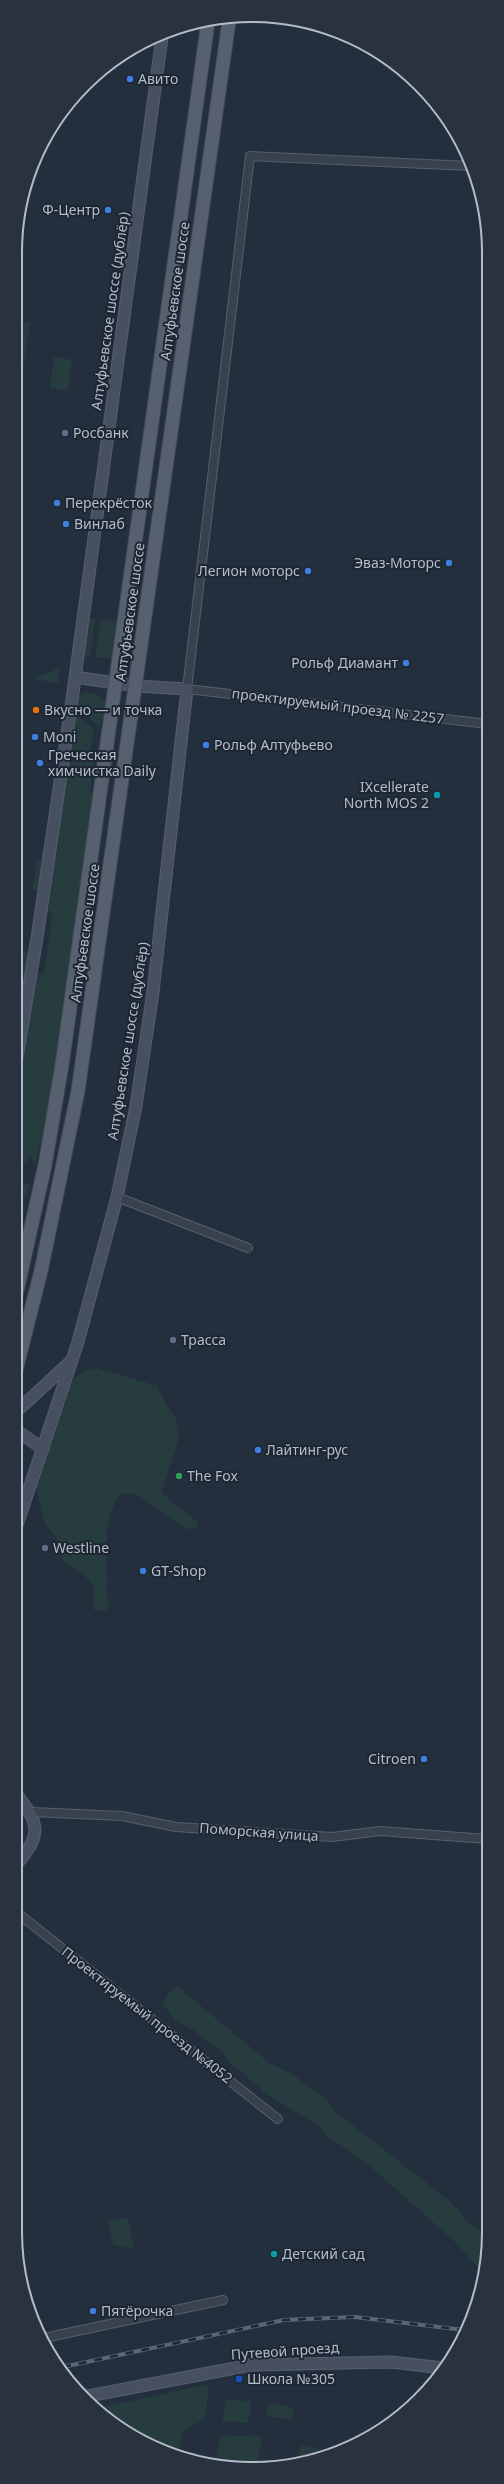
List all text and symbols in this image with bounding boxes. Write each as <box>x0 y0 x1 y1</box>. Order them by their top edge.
place label: Авито <box>138 69 178 88</box>
marker: Авито <box>125 74 135 84</box>
place label: Ф-Центр <box>42 200 100 219</box>
marker: Ф-Центр <box>103 205 113 215</box>
street label: Алтуфьевское шоссе (дублёр) <box>86 210 133 411</box>
street label: Алтуфьевское шоссе <box>155 220 194 361</box>
place label: Росбанк <box>73 423 129 442</box>
marker: Росбанк <box>60 428 70 438</box>
place label: Перекрёсток <box>65 493 152 512</box>
marker: Перекрёсток <box>52 498 62 508</box>
place label: Винлаб <box>74 514 125 533</box>
marker: Винлаб <box>61 519 71 529</box>
street label: Алтуфьевское шоссе <box>110 541 149 682</box>
place label: Эваз-Моторс <box>354 553 441 572</box>
marker: Эваз-Моторс <box>444 558 454 568</box>
place label: Легион моторс <box>198 561 300 580</box>
marker: Легион моторс <box>303 566 313 576</box>
place label: Рольф Диамант <box>291 653 398 672</box>
marker: Рольф Диамант <box>401 658 411 668</box>
street label: проектируемый проезд № 2257 <box>231 683 445 728</box>
place label: Вкусно — и точка <box>44 700 162 719</box>
marker: Вкусно — и точка <box>31 705 41 715</box>
place label: Moni <box>43 727 76 746</box>
marker: Moni <box>30 732 40 742</box>
place label: Рольф Алтуфьево <box>214 735 333 754</box>
marker: Рольф Алтуфьево <box>201 740 211 750</box>
place label: Греческая химчистка Daily <box>48 745 157 780</box>
marker: Греческая химчистка Daily <box>35 758 45 768</box>
place label: IXcellerate North MOS 2 <box>344 777 429 812</box>
marker: IXcellerate North MOS 2 <box>432 790 442 800</box>
street label: Алтуфьевское шоссе <box>65 862 104 1003</box>
street label: Алтуфьевское шоссе (дублёр) <box>102 941 153 1141</box>
place label: Трасса <box>181 1330 226 1349</box>
marker: Трасса <box>168 1335 178 1345</box>
place label: Лайтинг-рус <box>266 1440 348 1459</box>
marker: Лайтинг-рус <box>253 1445 263 1455</box>
place label: The Fox <box>187 1466 238 1485</box>
marker: The Fox <box>174 1471 184 1481</box>
place label: Westline <box>53 1538 109 1557</box>
marker: Westline <box>40 1543 50 1553</box>
place label: GT-Shop <box>151 1561 206 1580</box>
marker: GT-Shop <box>138 1566 148 1576</box>
place label: Citroen <box>368 1749 416 1768</box>
marker: Citroen <box>419 1754 429 1764</box>
street label: Поморская улица <box>199 1818 319 1845</box>
street label: Проектируемый проезд №4052 <box>58 1942 237 2087</box>
place label: Детский сад <box>282 2244 365 2263</box>
marker: Детский сад <box>269 2249 279 2259</box>
place label: Пятёрочка <box>101 2301 173 2320</box>
marker: Пятёрочка <box>88 2306 98 2316</box>
street label: Путевой проезд <box>230 2337 340 2364</box>
place label: Школа №305 <box>247 2369 335 2388</box>
marker: Школа №305 <box>234 2374 244 2384</box>

